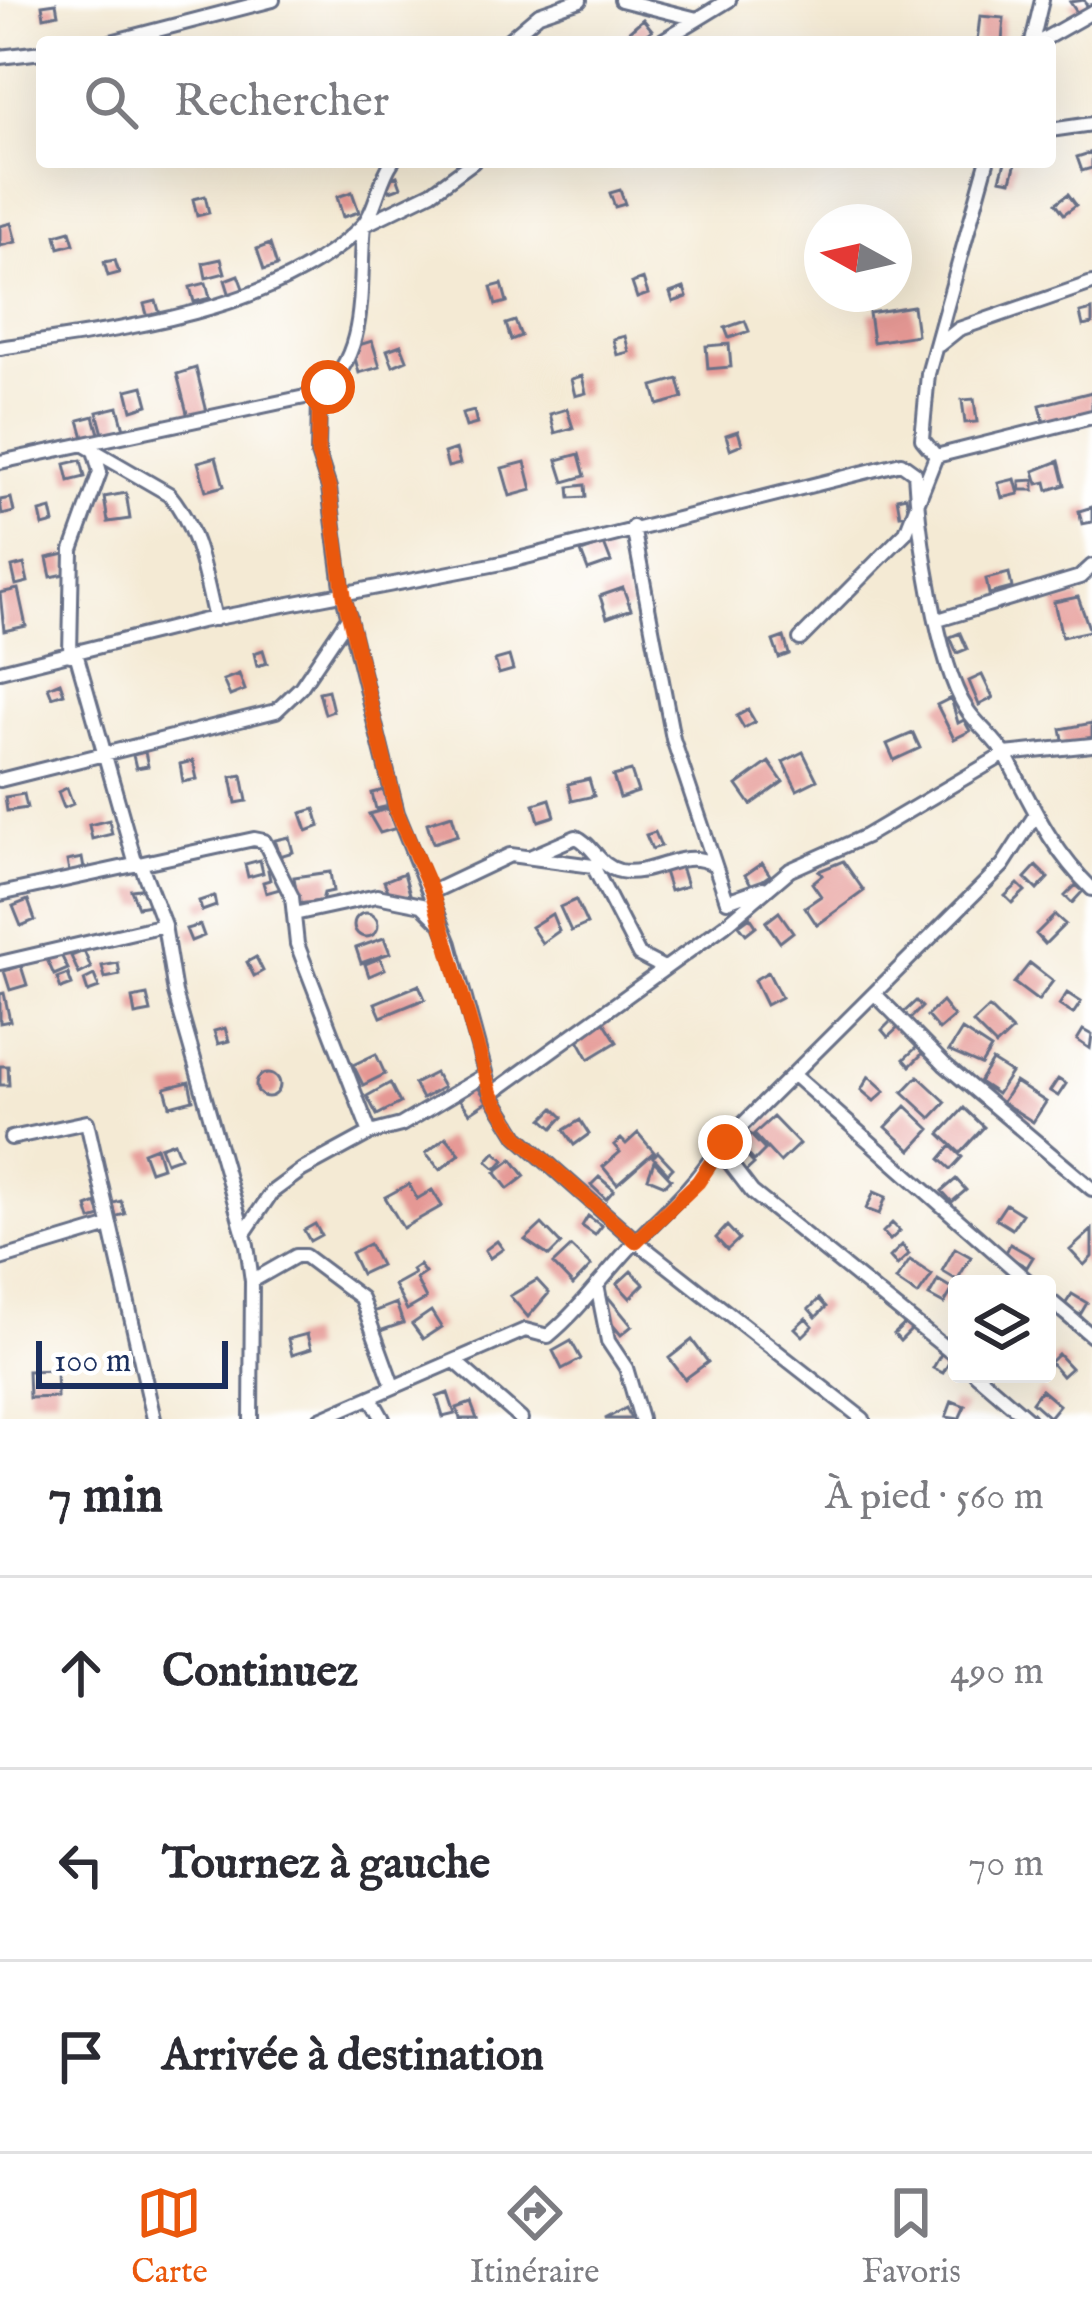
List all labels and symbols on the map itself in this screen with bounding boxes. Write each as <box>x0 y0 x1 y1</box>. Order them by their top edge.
north arrow <box>804 204 912 312</box>
route start <box>301 360 355 414</box>
route end <box>698 1115 752 1169</box>
scale bar <box>36 1335 228 1388</box>

